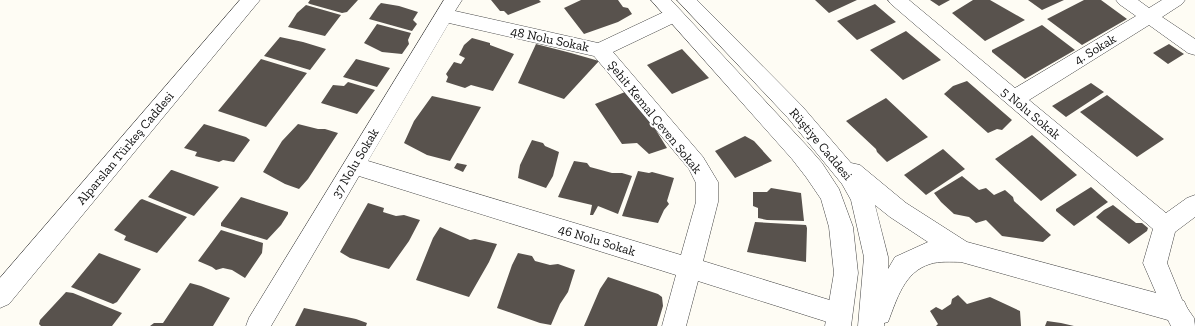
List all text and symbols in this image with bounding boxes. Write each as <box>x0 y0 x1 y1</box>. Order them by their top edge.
street label: 48 Nolu Sokak <box>509 23 591 55</box>
street label: 4. Sokak <box>1071 31 1119 67</box>
street label: Şehit Kemal Çeven Sokak <box>605 58 705 176</box>
street label: 5 Nolu Sokak <box>998 84 1064 142</box>
street label: Alparslan Türkeş Caddesi <box>73 88 177 208</box>
street label: Rüştiye Caddesi <box>787 105 856 183</box>
street label: 37 Nolu Sokak <box>328 125 382 201</box>
street label: 46 Nolu Sokak <box>557 221 638 259</box>

